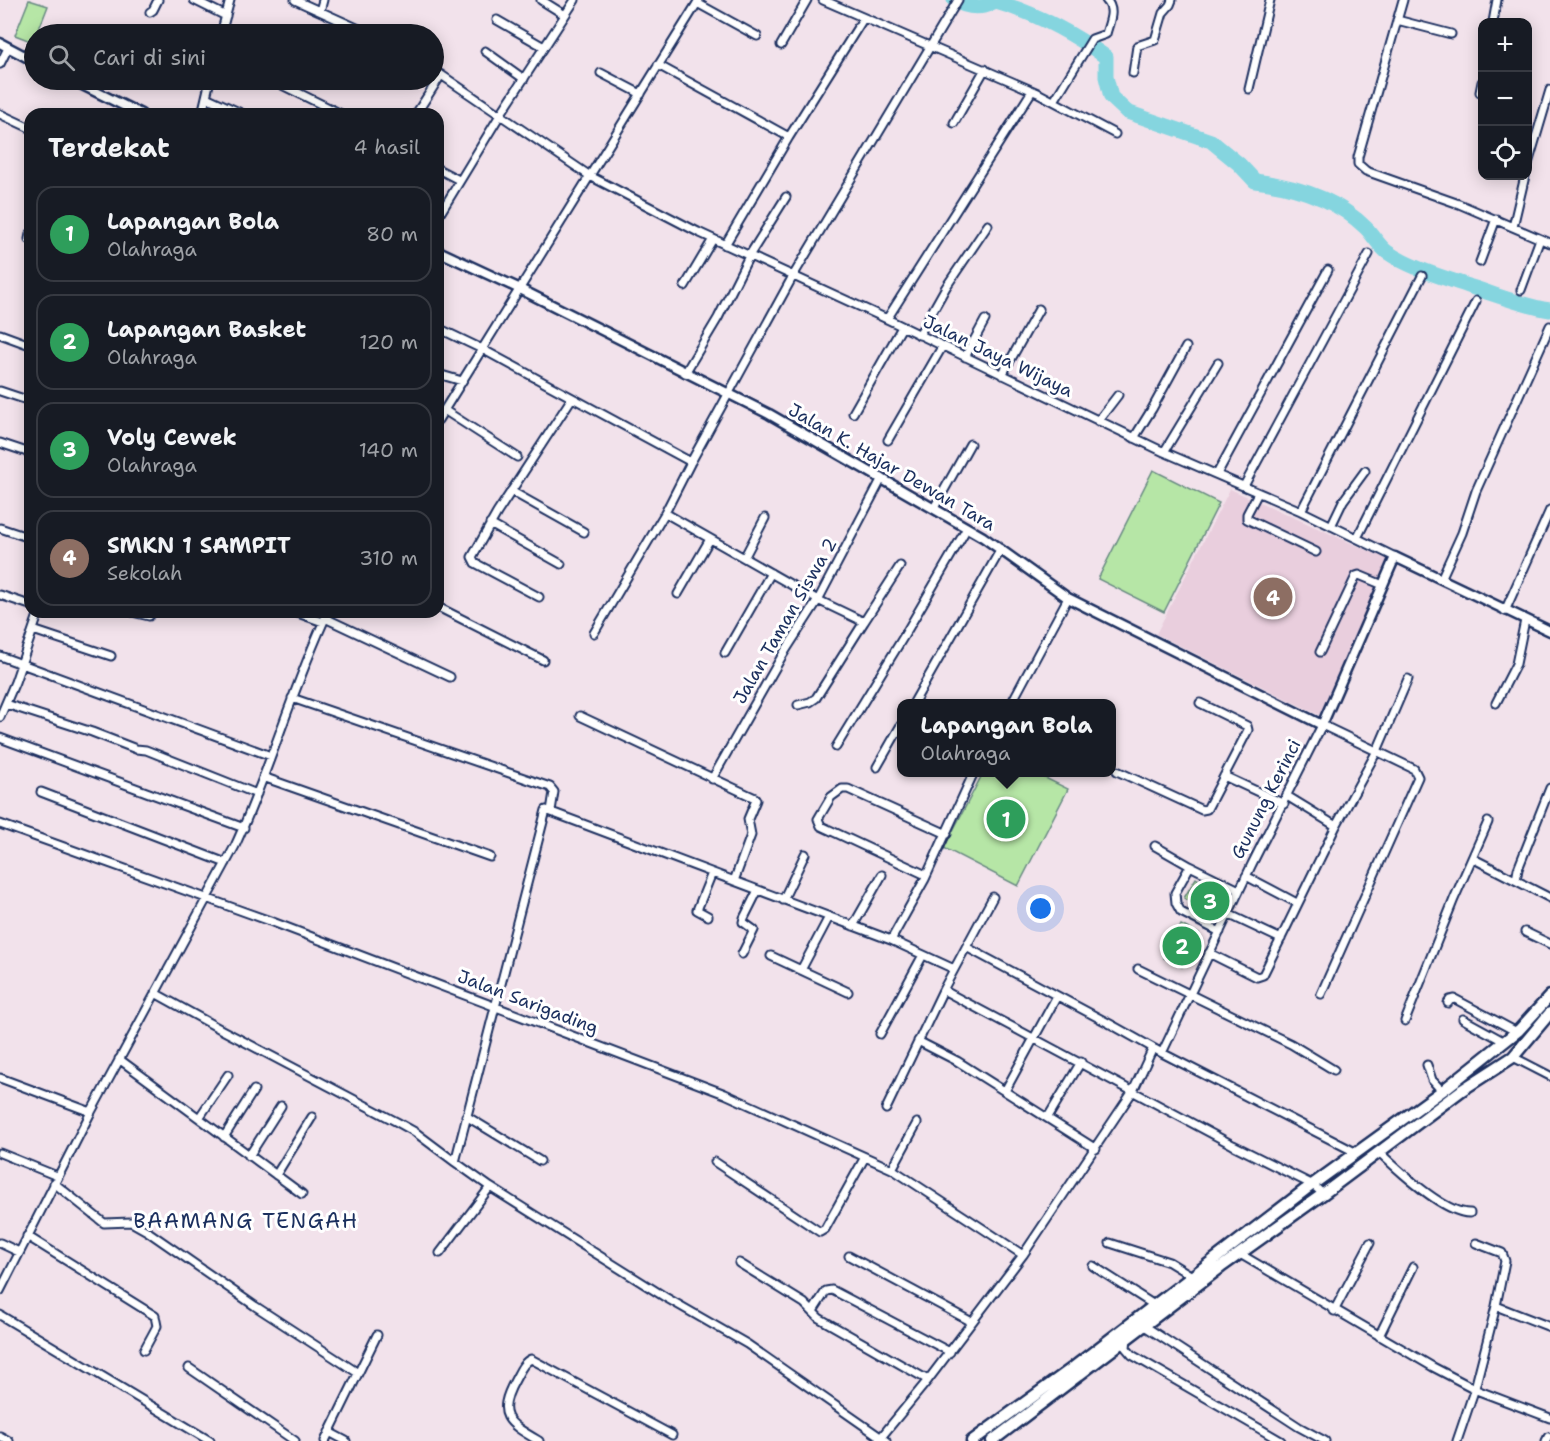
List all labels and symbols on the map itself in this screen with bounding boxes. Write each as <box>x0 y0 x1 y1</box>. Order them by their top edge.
street label: Jalan Jaya Wijaya <box>919 309 1077 403</box>
street label: Jalan K. Hajar Dewan Tara <box>784 398 1000 536</box>
street label: Jalan Taman Siswa 2 <box>728 534 842 708</box>
pin: 4 <box>1254 574 1292 620</box>
street label: Gunung Kerinci <box>1226 735 1306 863</box>
pin: 1 <box>986 796 1026 842</box>
pin: 3 <box>1190 878 1230 924</box>
your location <box>1026 894 1055 923</box>
pin: 2 <box>1162 924 1202 968</box>
street label: Jalan Sarigading <box>454 964 602 1040</box>
district label: BAAMANG TENGAH <box>133 1207 359 1235</box>

